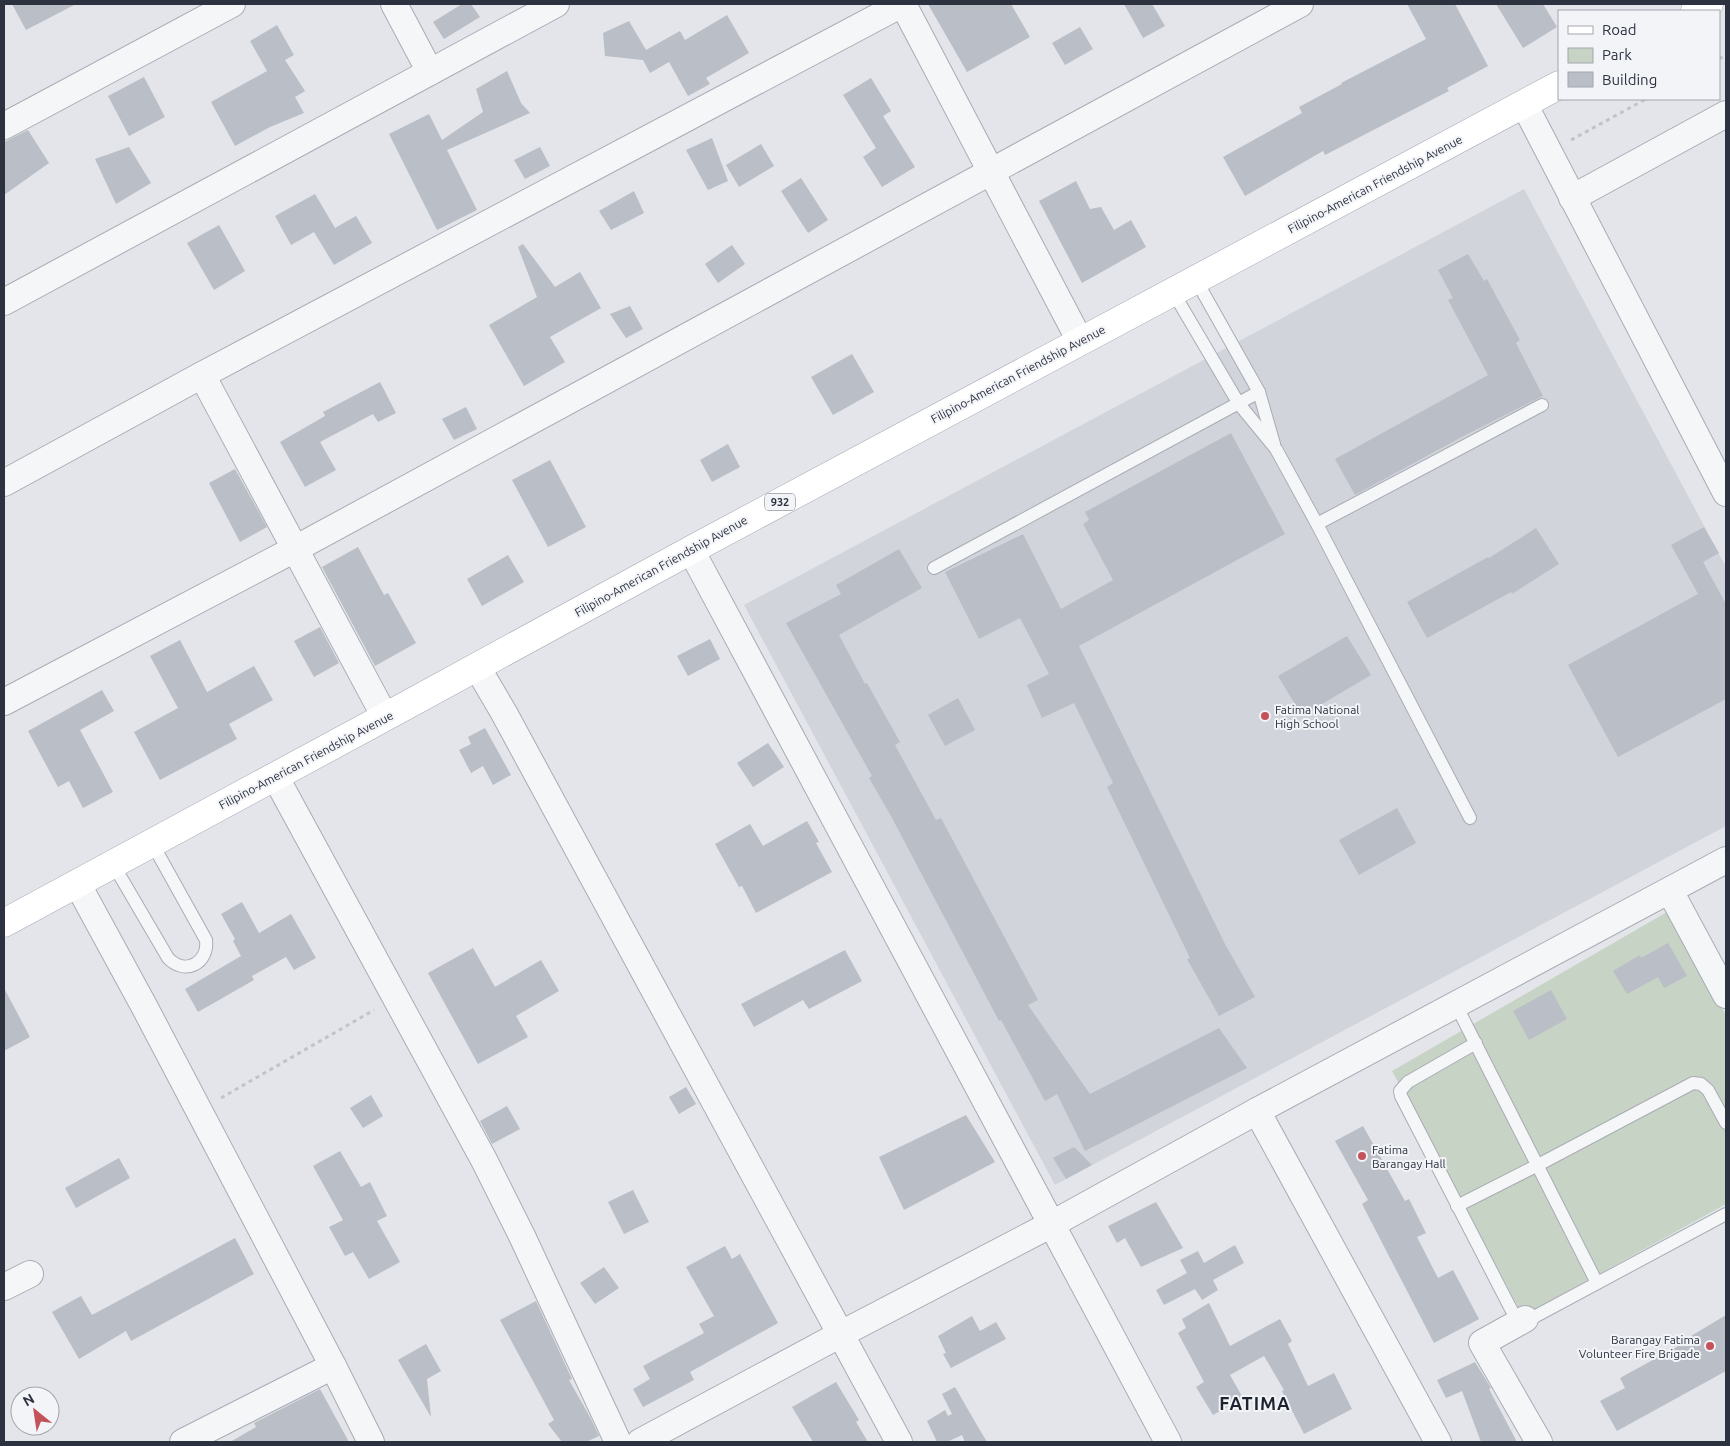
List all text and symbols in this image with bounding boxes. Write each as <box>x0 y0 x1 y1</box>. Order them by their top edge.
legend <box>1558 10 1720 100</box>
text: Road <box>1602 21 1637 38</box>
text: Park <box>1602 46 1632 63</box>
text: Building <box>1602 71 1657 88</box>
street label: Filipino-American Friendship Avenue <box>1286 132 1464 236</box>
street label: Filipino-American Friendship Avenue <box>929 322 1107 426</box>
road number: 932 <box>765 494 795 511</box>
street label: Filipino-American Friendship Avenue <box>572 513 750 619</box>
place label: Fatima National High School <box>1275 703 1359 730</box>
street label: Filipino-American Friendship Avenue <box>217 708 395 812</box>
marker: Fatima National High School <box>1259 710 1271 722</box>
place label: Fatima Barangay Hall <box>1372 1143 1446 1170</box>
marker: Fatima Barangay Hall <box>1356 1150 1368 1162</box>
place label: Barangay Fatima Volunteer Fire Brigade <box>1579 1333 1700 1360</box>
marker: Barangay Fatima Volunteer Fire Brigade <box>1704 1340 1716 1352</box>
north arrow <box>10 1386 60 1436</box>
text: N <box>20 1390 37 1409</box>
district label: FATIMA <box>1219 1393 1291 1413</box>

